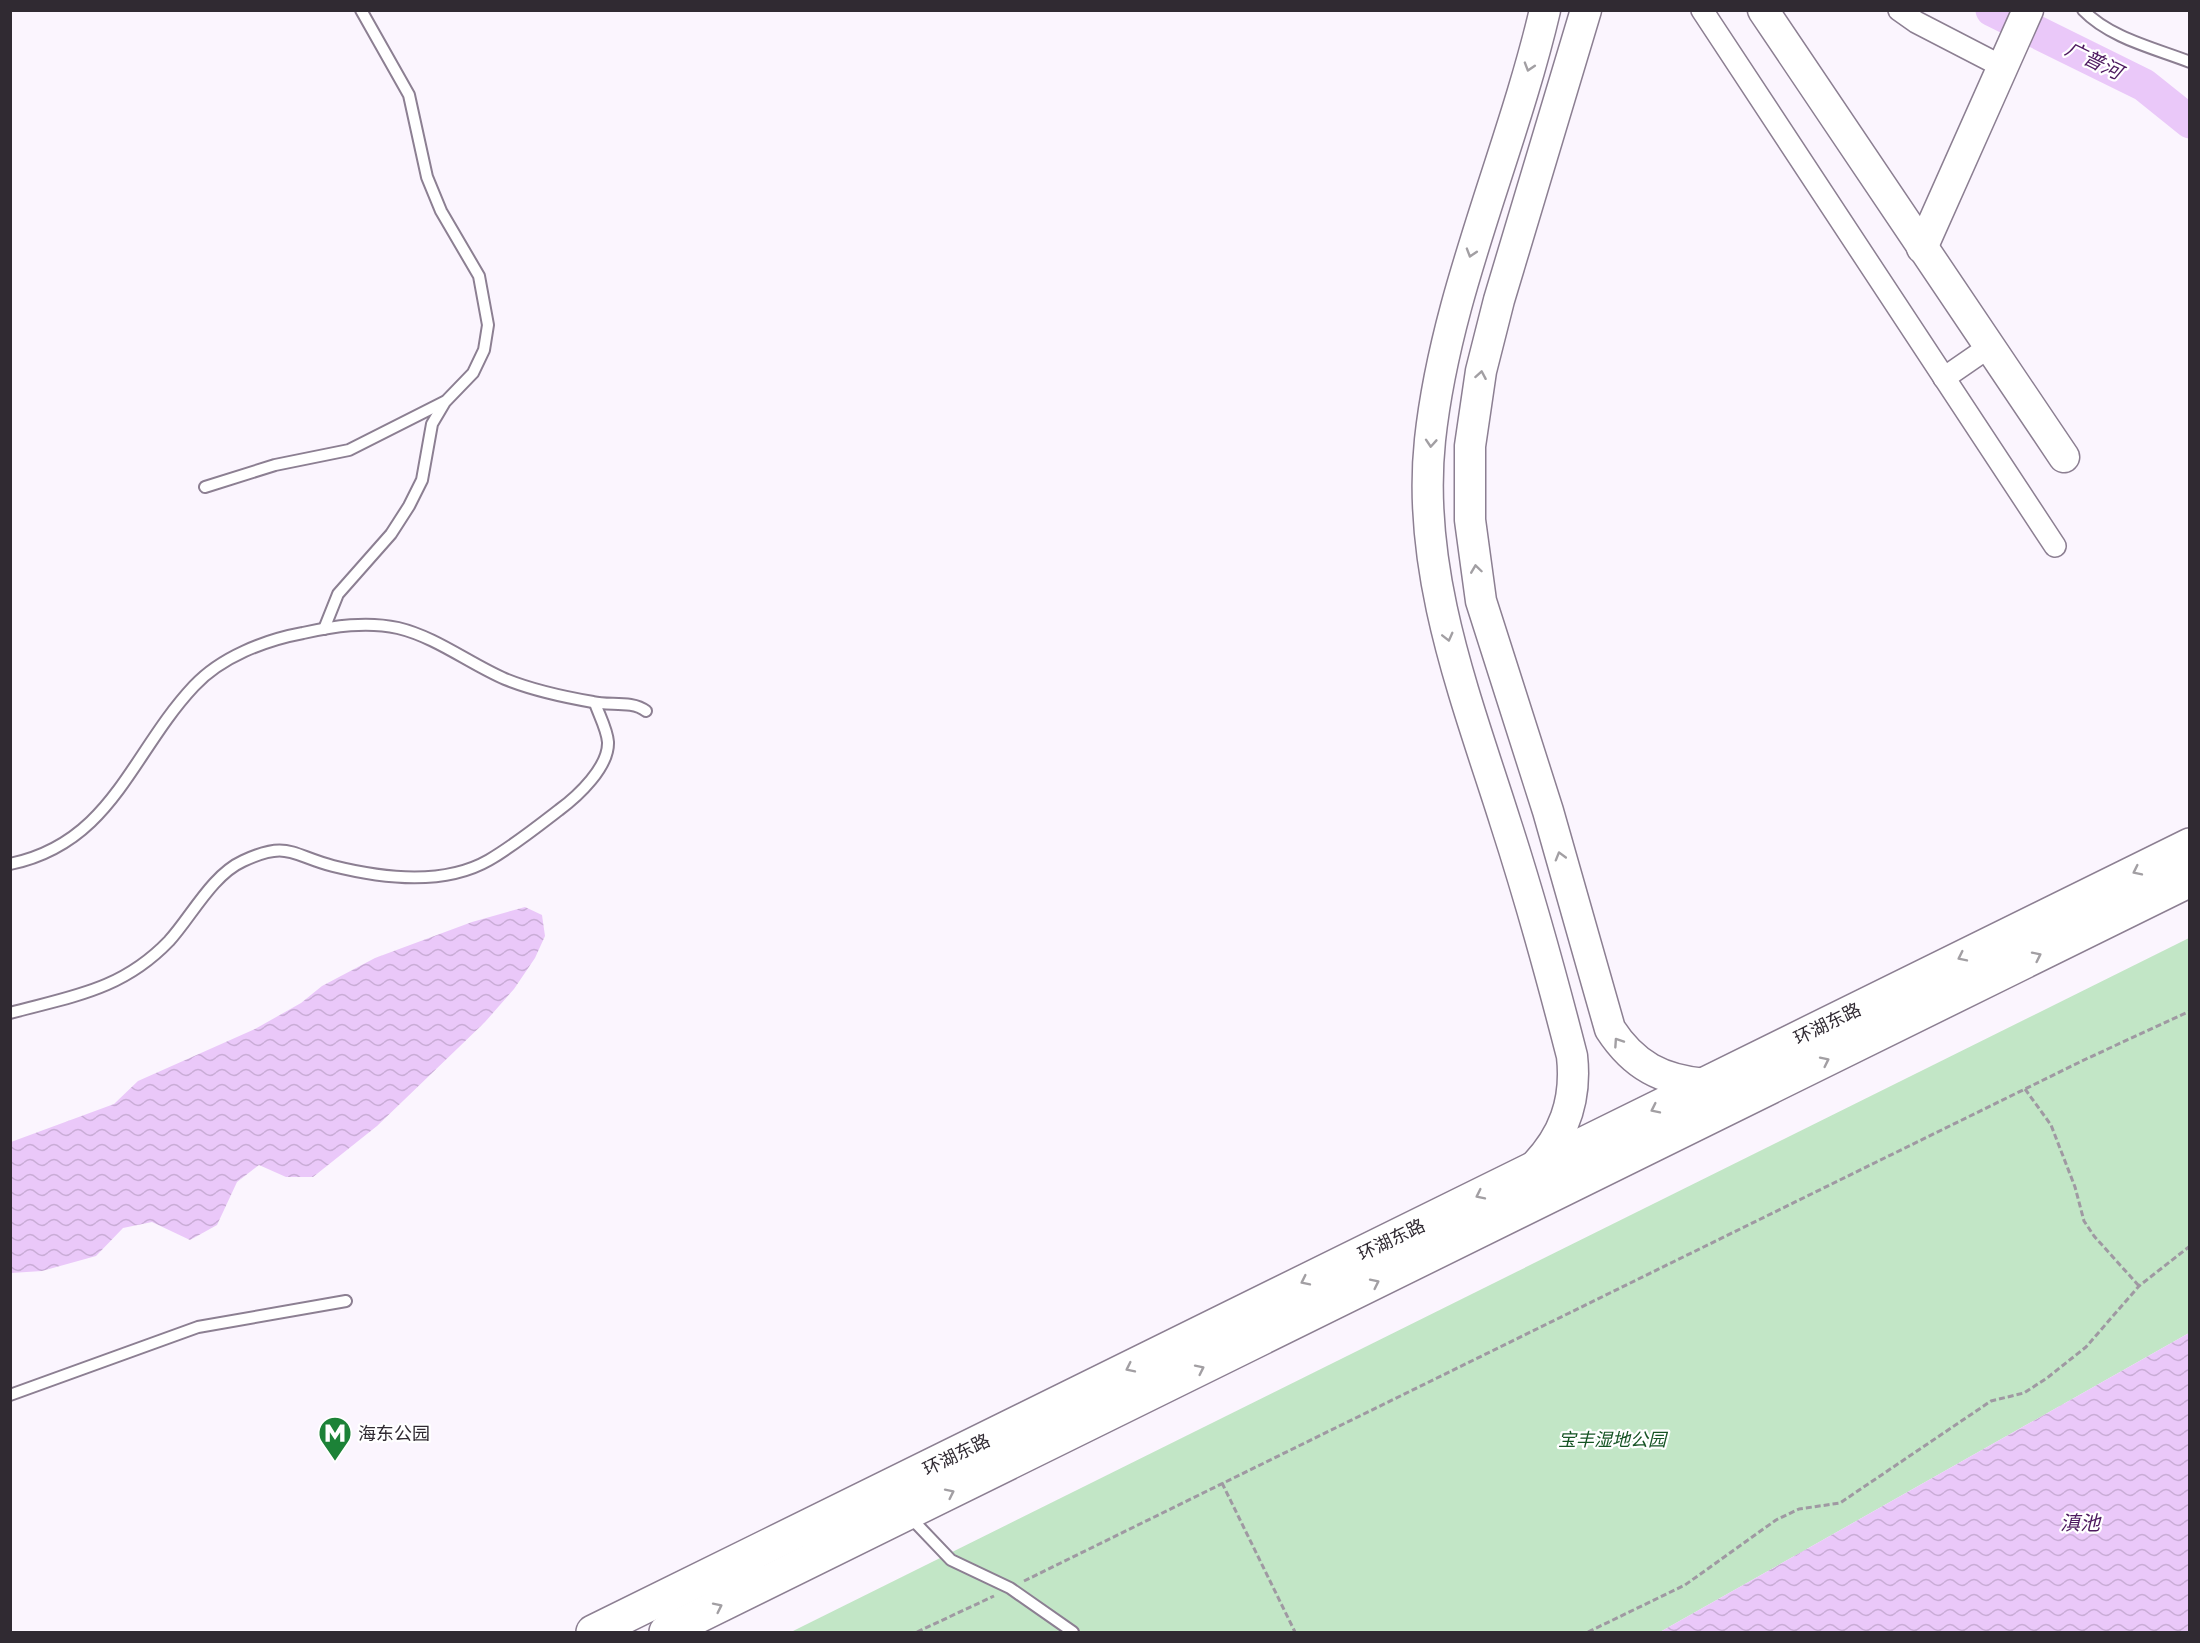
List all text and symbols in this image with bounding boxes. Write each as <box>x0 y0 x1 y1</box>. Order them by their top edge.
water label: 广普河 <box>2061 35 2130 87</box>
one-way arrow <box>1524 61 1536 72</box>
one-way arrow <box>1466 247 1479 258</box>
one-way arrow <box>1474 370 1486 379</box>
one-way arrow <box>1424 439 1437 448</box>
one-way arrow <box>1471 564 1483 573</box>
one-way arrow <box>1440 631 1453 641</box>
one-way arrow <box>1555 851 1568 861</box>
one-way arrow <box>2132 863 2143 875</box>
one-way arrow <box>1957 949 1968 961</box>
one-way arrow <box>2031 952 2042 963</box>
street label: 环湖东路 <box>1789 996 1865 1050</box>
one-way arrow <box>1614 1037 1625 1048</box>
one-way arrow <box>1818 1057 1829 1069</box>
one-way arrow <box>1650 1102 1661 1113</box>
one-way arrow <box>1475 1188 1486 1199</box>
street label: 环湖东路 <box>1353 1212 1429 1266</box>
one-way arrow <box>1300 1274 1311 1286</box>
one-way arrow <box>1368 1278 1379 1290</box>
one-way arrow <box>1126 1361 1137 1372</box>
one-way arrow <box>1193 1365 1204 1376</box>
metro station icon: 海东公园 <box>317 1415 353 1462</box>
place label: 海东公园 <box>358 1421 430 1445</box>
street label: 环湖东路 <box>918 1427 994 1481</box>
park label: 宝丰湿地公园 <box>1558 1427 1669 1451</box>
one-way arrow <box>943 1488 954 1500</box>
water label: 滇池 <box>2060 1509 2102 1536</box>
one-way arrow <box>712 1602 723 1614</box>

